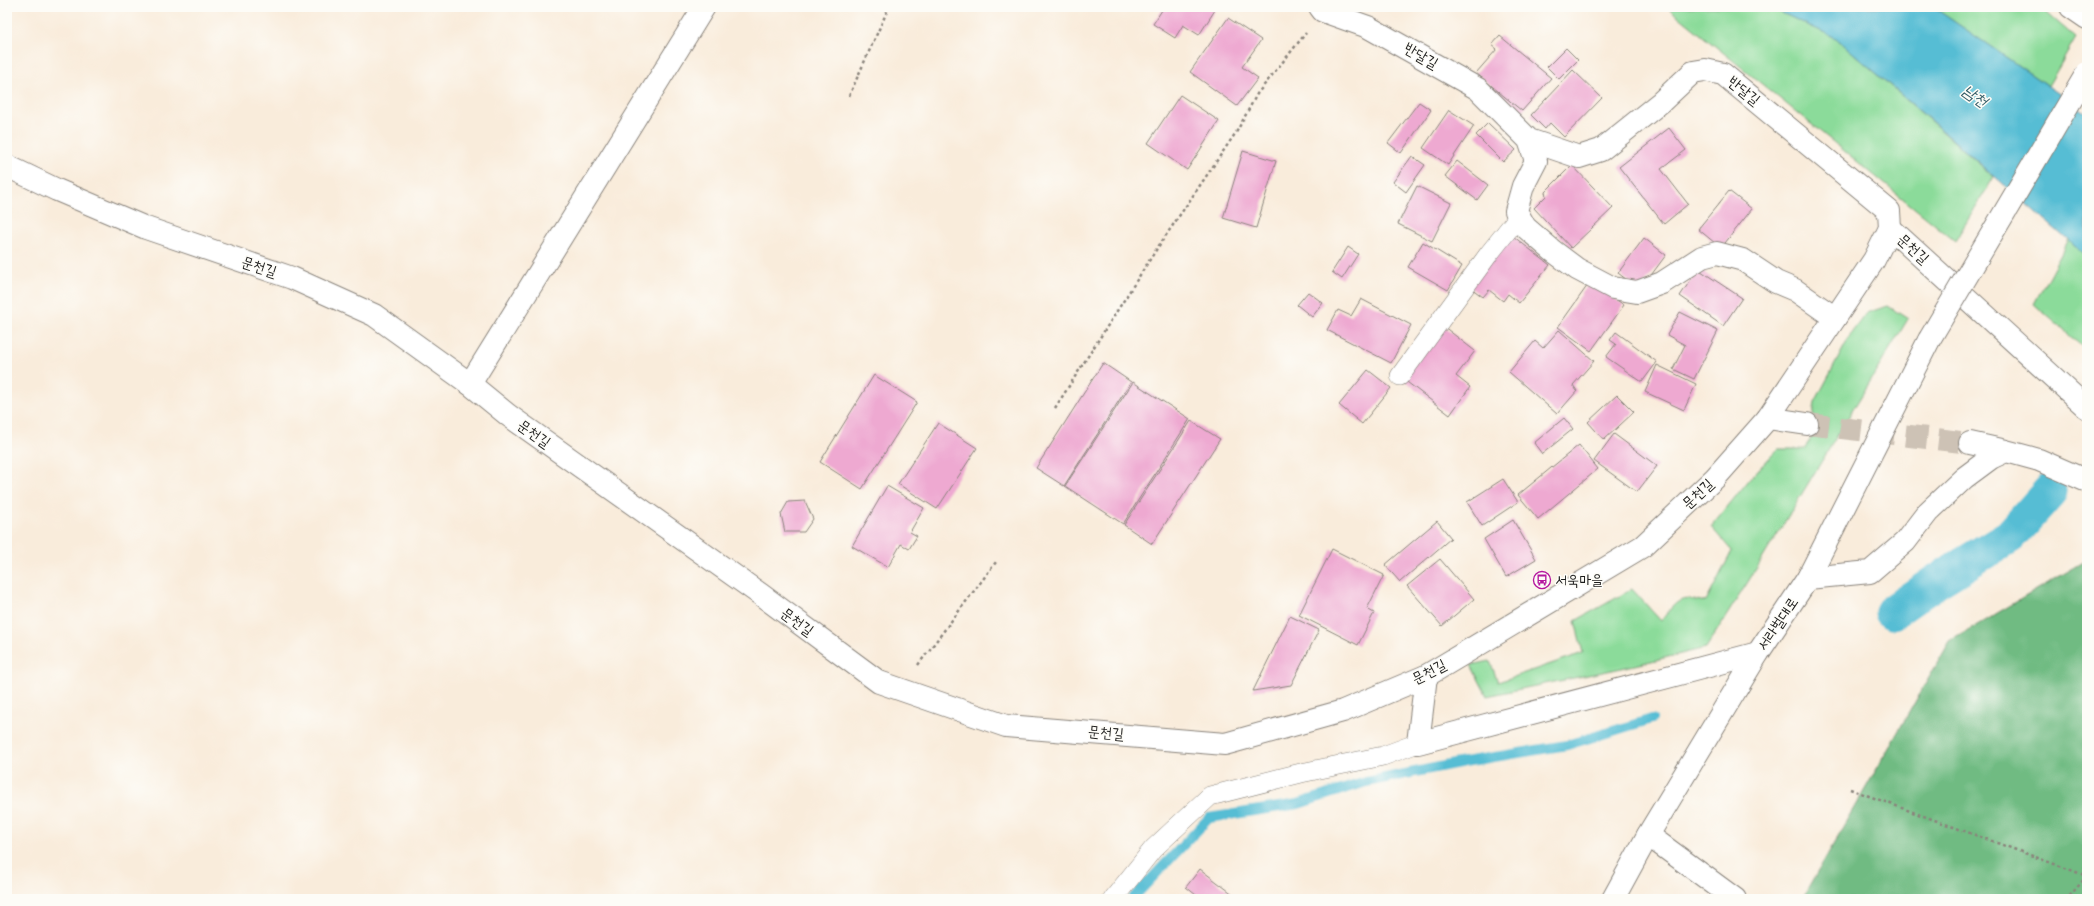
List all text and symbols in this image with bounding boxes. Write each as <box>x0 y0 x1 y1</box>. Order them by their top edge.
street label: 반달길 <box>1400 38 1442 74</box>
street label: 반달길 <box>1723 71 1765 111</box>
water label: 남천 <box>1958 80 1994 114</box>
street label: 문천길 <box>1893 229 1933 269</box>
street label: 문천길 <box>239 251 279 283</box>
street label: 문천길 <box>513 415 555 453</box>
street label: 문천길 <box>1678 474 1718 514</box>
bus stop icon: 서욱마을 <box>1532 570 1552 590</box>
place label: 서욱마을 <box>1555 570 1603 591</box>
street label: 서라벌대로 <box>1752 593 1804 655</box>
street label: 문천길 <box>776 603 818 641</box>
street label: 문천길 <box>1408 654 1450 690</box>
street label: 문천길 <box>1087 721 1125 745</box>

